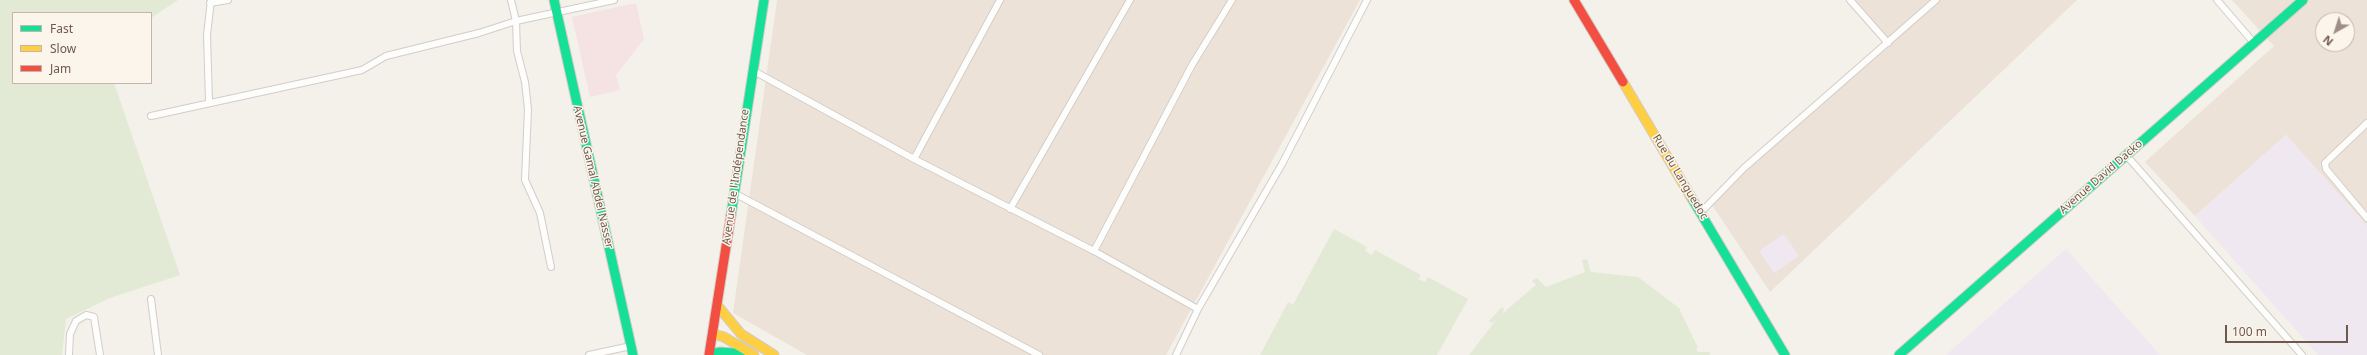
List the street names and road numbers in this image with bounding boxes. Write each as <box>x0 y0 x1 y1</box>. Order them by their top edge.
street label: Avenue Gamal Abdel Nasser <box>570 104 616 250</box>
street label: Avenue de l'Indépendance <box>720 108 752 246</box>
street label: Rue du Languedoc <box>1650 132 1710 222</box>
street label: Avenue David Dacko <box>2057 137 2145 217</box>

